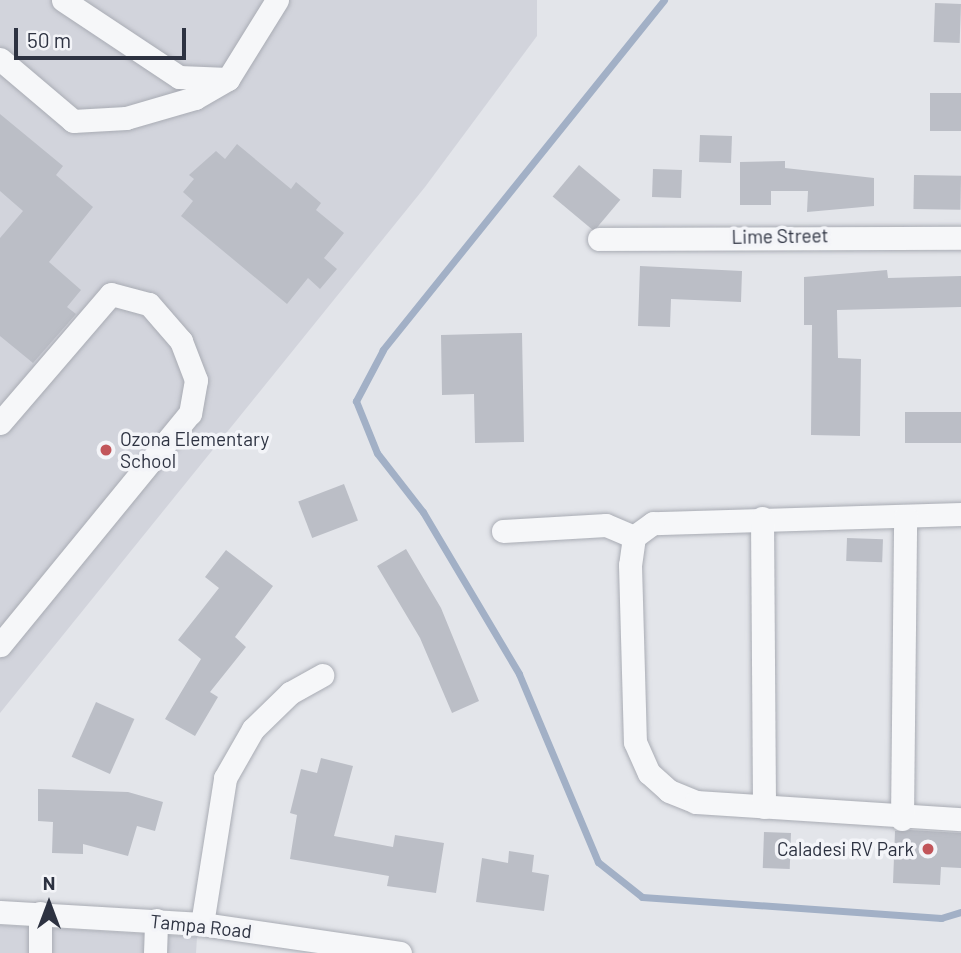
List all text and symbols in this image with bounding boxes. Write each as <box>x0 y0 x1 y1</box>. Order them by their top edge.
scale bar <box>18 14 189 58</box>
text: 50 m <box>27 27 71 52</box>
street label: Lime Street <box>731 224 829 248</box>
place label: Ozona Elementary School <box>120 428 269 472</box>
marker: Ozona Elementary School <box>98 442 114 458</box>
place label: Caladesi RV Park <box>777 838 914 860</box>
marker: Caladesi RV Park <box>920 841 936 857</box>
north arrow <box>14 869 84 939</box>
text: N <box>43 871 55 894</box>
street label: Tampa Road <box>149 909 253 943</box>

